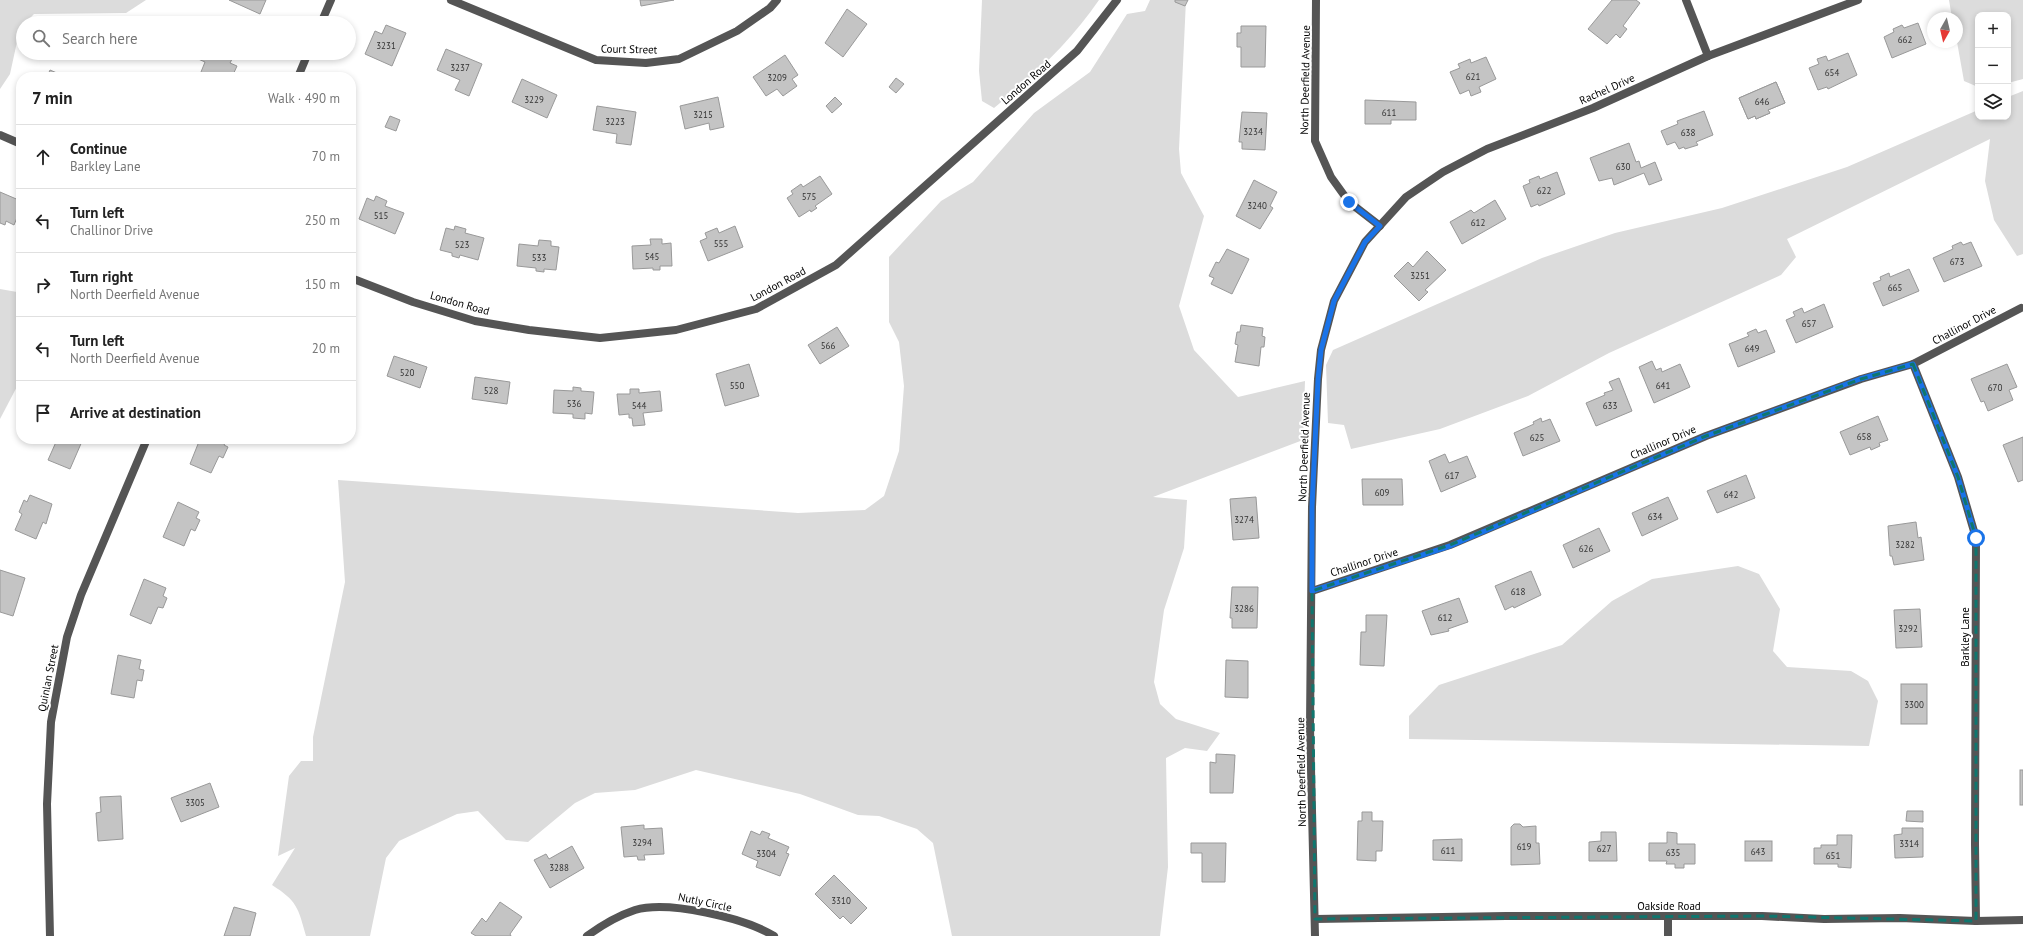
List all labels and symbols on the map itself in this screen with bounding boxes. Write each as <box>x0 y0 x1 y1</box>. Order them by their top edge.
north arrow <box>1927 12 1963 48</box>
street label: North Deerfield Avenue <box>1297 25 1313 135</box>
house number: 662 <box>1898 34 1912 45</box>
house number: 3231 <box>376 40 396 51</box>
street label: Court Street <box>601 42 658 56</box>
street label: London Road <box>998 57 1054 107</box>
house number: 3237 <box>450 62 470 73</box>
house number: 654 <box>1825 67 1839 78</box>
street label: Rachel Drive <box>1577 70 1637 107</box>
house number: 621 <box>1466 71 1480 82</box>
house number: 3209 <box>767 72 787 83</box>
house number: 3229 <box>524 94 544 105</box>
house number: 646 <box>1755 96 1769 107</box>
house number: 611 <box>1382 107 1396 118</box>
house number: 3215 <box>693 109 713 120</box>
house number: 3223 <box>605 116 625 127</box>
house number: 3234 <box>1243 126 1263 137</box>
house number: 638 <box>1681 127 1695 138</box>
house number: 630 <box>1616 161 1630 172</box>
house number: 622 <box>1537 185 1551 196</box>
house number: 575 <box>802 191 816 202</box>
route end <box>1340 193 1358 211</box>
house number: 3240 <box>1247 200 1267 211</box>
house number: 515 <box>374 210 388 221</box>
house number: 612 <box>1471 217 1485 228</box>
house number: 555 <box>714 238 728 249</box>
house number: 523 <box>455 239 469 250</box>
house number: 545 <box>645 251 659 262</box>
house number: 533 <box>532 252 546 263</box>
house number: 673 <box>1950 256 1964 267</box>
street label: London Road <box>748 263 808 305</box>
house number: 3251 <box>1410 270 1430 281</box>
house number: 665 <box>1888 282 1902 293</box>
street label: London Road <box>429 288 491 318</box>
street label: Challinor Drive <box>1930 302 1999 348</box>
house number: 657 <box>1802 318 1816 329</box>
house number: 566 <box>821 340 835 351</box>
house number: 649 <box>1745 343 1759 354</box>
house number: 520 <box>400 367 414 378</box>
house number: 550 <box>730 380 744 391</box>
house number: 641 <box>1656 380 1670 391</box>
house number: 670 <box>1988 382 2002 393</box>
house number: 528 <box>484 385 498 396</box>
street label: North Deerfield Avenue <box>1295 392 1313 502</box>
house number: 536 <box>567 398 581 409</box>
house number: 544 <box>632 400 646 411</box>
house number: 633 <box>1603 400 1617 411</box>
street label: Challinor Drive <box>1628 422 1698 462</box>
house number: 658 <box>1857 431 1871 442</box>
house number: 625 <box>1530 432 1544 443</box>
house number: 617 <box>1445 470 1459 481</box>
house number: 609 <box>1375 487 1389 498</box>
house number: 642 <box>1724 489 1738 500</box>
house number: 634 <box>1648 511 1662 522</box>
house number: 3274 <box>1234 514 1254 525</box>
route start <box>1967 529 1985 547</box>
house number: 3282 <box>1895 539 1915 550</box>
house number: 626 <box>1579 543 1593 554</box>
street label: Challinor Drive <box>1328 544 1400 580</box>
house number: 618 <box>1511 586 1525 597</box>
house number: 3286 <box>1234 603 1254 614</box>
street label: Barkley Lane <box>1958 607 1972 667</box>
house number: 612 <box>1438 612 1452 623</box>
house number: 3292 <box>1898 623 1918 634</box>
street label: Quinlan Street <box>35 643 61 713</box>
house number: 3300 <box>1904 699 1924 710</box>
street label: North Deerfield Avenue <box>1293 717 1309 827</box>
house number: 3305 <box>185 797 205 808</box>
house number: 3294 <box>632 837 652 848</box>
house number: 3314 <box>1899 838 1919 849</box>
house number: 619 <box>1517 841 1531 852</box>
house number: 627 <box>1597 843 1611 854</box>
house number: 611 <box>1441 845 1455 856</box>
house number: 643 <box>1751 846 1765 857</box>
house number: 635 <box>1666 847 1680 858</box>
house number: 3304 <box>756 848 776 859</box>
house number: 651 <box>1826 850 1840 861</box>
house number: 3288 <box>549 862 569 873</box>
street label: Nutly Circle <box>677 889 734 915</box>
house number: 3310 <box>831 895 851 906</box>
street label: Oakside Road <box>1637 899 1701 913</box>

